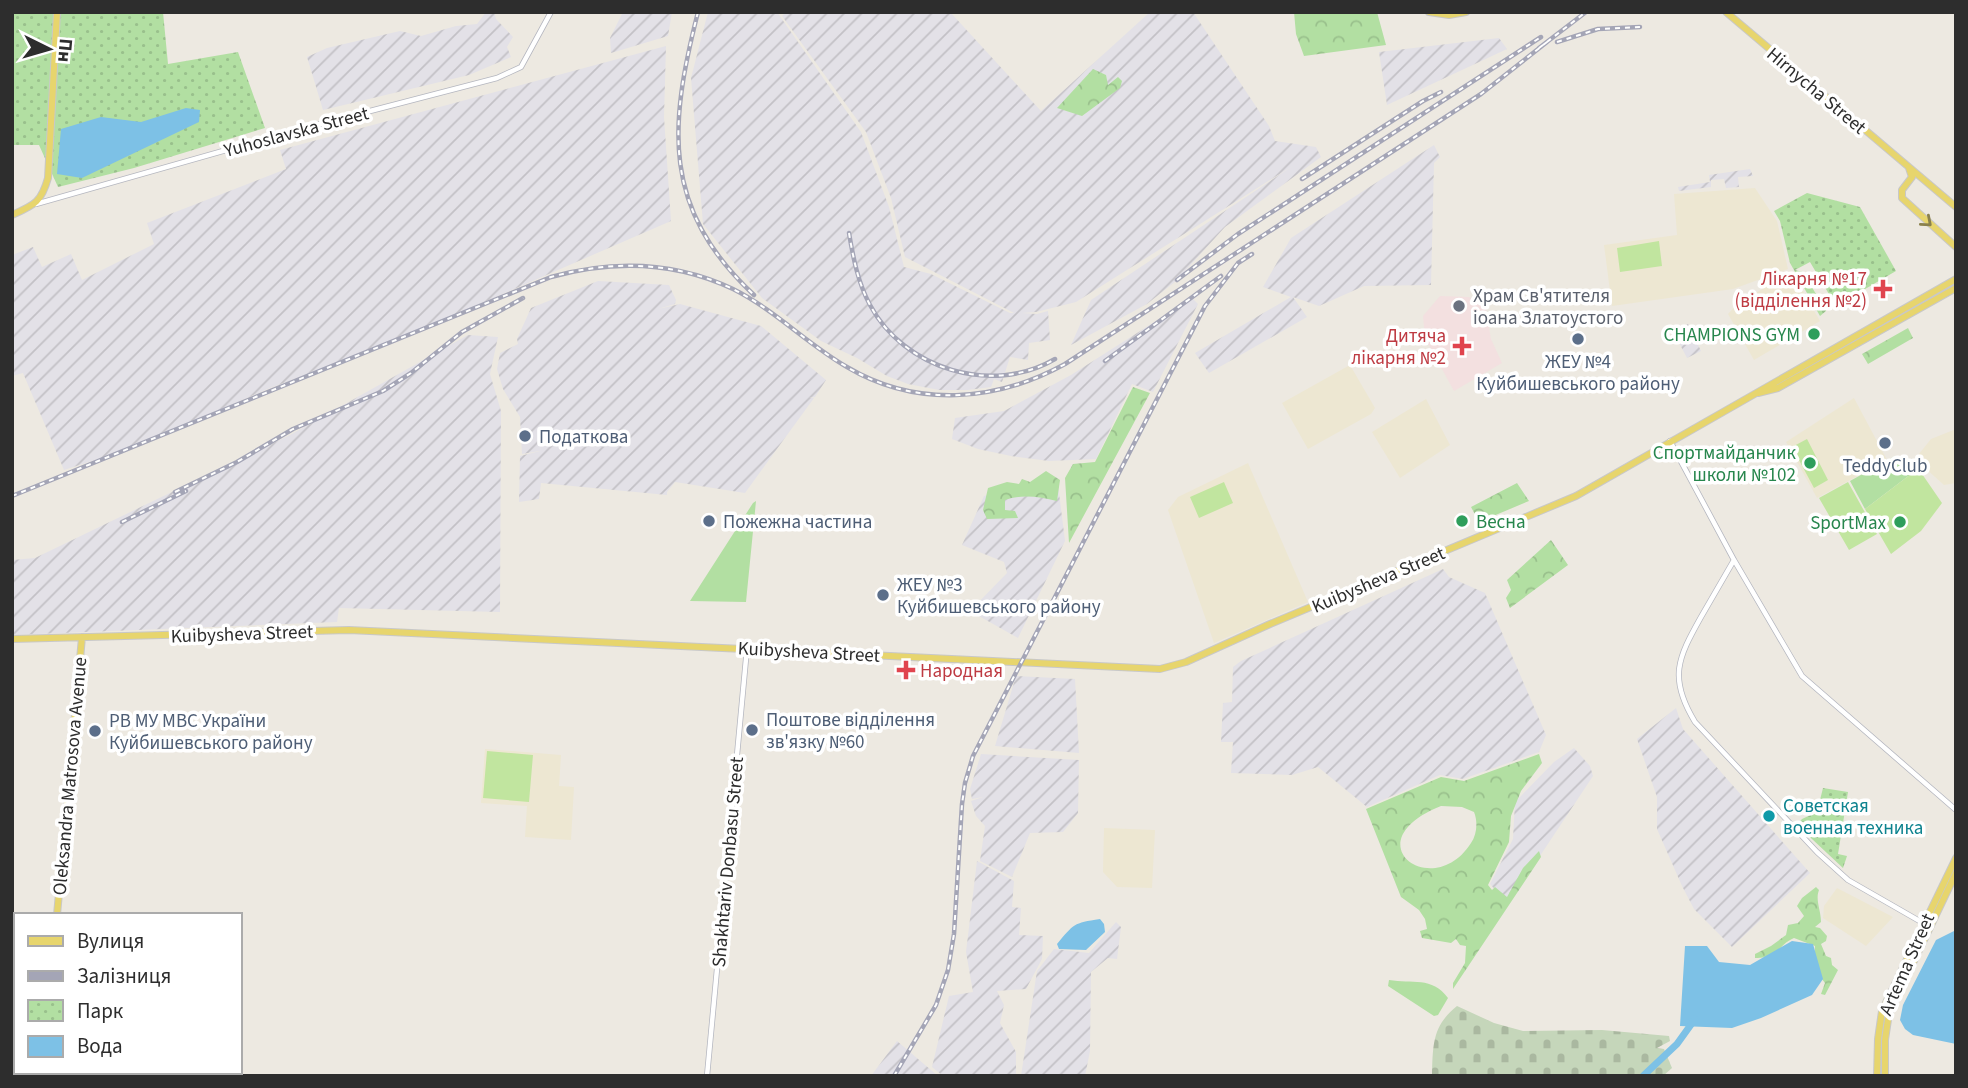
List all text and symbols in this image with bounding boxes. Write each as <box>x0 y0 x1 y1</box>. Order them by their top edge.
north arrow <box>14 14 84 84</box>
text: Пн <box>50 37 79 63</box>
street label: Hirnycha Street <box>1760 41 1872 141</box>
street label: Yuhoslavska Street <box>220 100 372 165</box>
one-way arrow <box>1919 214 1932 226</box>
place label: Лікарня №17 (відділення №2) <box>1735 266 1867 315</box>
marker: Лікарня №17 (відділення №2) <box>1873 279 1893 299</box>
place label: Храм Св'ятителя іоана Златоустого <box>1473 283 1623 332</box>
marker: Храм Св'ятителя іоана Златоустого <box>1451 298 1467 314</box>
place label: CHAMPIONS GYM <box>1663 322 1800 349</box>
place label: Дитяча лікарня №2 <box>1351 323 1446 372</box>
marker: CHAMPIONS GYM <box>1806 326 1822 342</box>
marker: ЖЕУ №4 Куйбишевського району <box>1570 331 1586 347</box>
marker: Дитяча лікарня №2 <box>1452 336 1472 356</box>
place label: ЖЕУ №4 Куйбишевського району <box>1476 349 1680 398</box>
place label: Податкова <box>539 424 628 451</box>
marker: Податкова <box>517 428 533 444</box>
marker: TeddyClub <box>1877 435 1893 451</box>
place label: Спортмайданчик школи №102 <box>1653 440 1797 489</box>
place label: TeddyClub <box>1843 453 1927 480</box>
marker: Спортмайданчик школи №102 <box>1802 455 1818 471</box>
place label: Пожежна частина <box>723 509 872 536</box>
place label: Весна <box>1476 509 1526 536</box>
place label: SportMax <box>1810 510 1887 537</box>
marker: Пожежна частина <box>701 513 717 529</box>
marker: Весна <box>1454 513 1470 529</box>
marker: SportMax <box>1892 514 1908 530</box>
street label: Kuibysheva Street <box>1308 540 1450 621</box>
place label: ЖЕУ №3 Куйбишевського району <box>897 572 1101 621</box>
marker: ЖЕУ №3 Куйбишевського району <box>875 587 891 603</box>
street label: Kuibysheva Street <box>170 619 314 650</box>
street label: Kuibysheva Street <box>737 635 881 670</box>
street label: Oleksandra Matrosova Avenue <box>47 656 94 896</box>
place label: Народная <box>920 658 1003 685</box>
marker: Народная <box>898 662 914 678</box>
place label: Поштове відділення зв'язку №60 <box>766 707 935 756</box>
place label: РВ МУ МВС України Куйбишевського району <box>109 708 313 757</box>
marker: Поштове відділення зв'язку №60 <box>744 722 760 738</box>
marker: РВ МУ МВС України Куйбишевського району <box>87 723 103 739</box>
street label: Shakhtariv Donbasu Street <box>706 755 751 969</box>
place label: Советская военная техника <box>1783 793 1923 842</box>
marker: Советская военная техника <box>1761 808 1777 824</box>
street label: Artema Street <box>1873 909 1942 1020</box>
legend <box>14 913 242 1074</box>
text: Вулиця <box>77 926 144 956</box>
text: Залізниця <box>77 961 171 991</box>
text: Парк <box>77 996 124 1026</box>
text: Вода <box>77 1031 123 1061</box>

